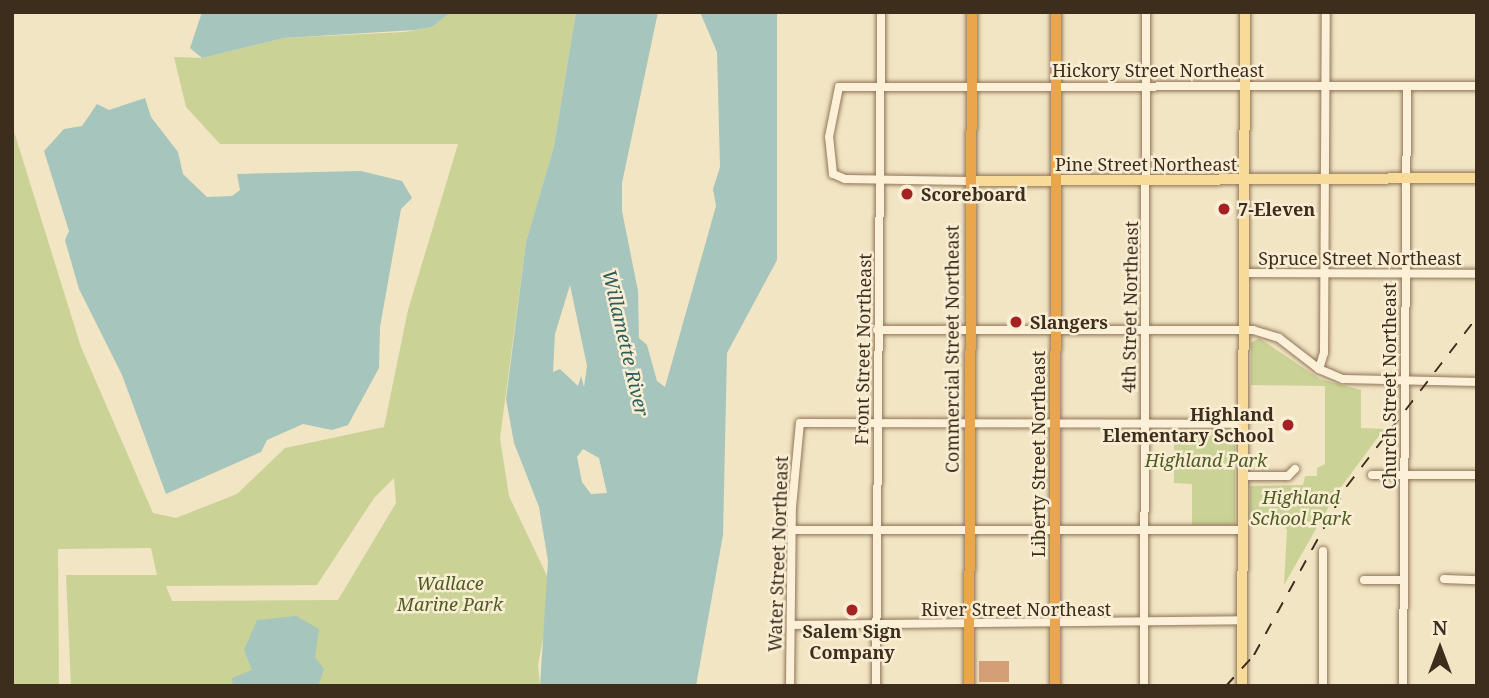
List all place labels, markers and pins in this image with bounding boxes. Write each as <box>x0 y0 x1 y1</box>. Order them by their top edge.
place label: Scoreboard <box>921 183 1026 205</box>
marker: Scoreboard <box>899 186 915 202</box>
place label: 7-Eleven <box>1238 198 1315 220</box>
marker: 7-Eleven <box>1216 201 1232 217</box>
place label: Slangers <box>1030 311 1108 333</box>
marker: Slangers <box>1008 314 1024 330</box>
place label: Highland Elementary School <box>1103 404 1274 446</box>
marker: Highland Elementary School <box>1280 417 1296 433</box>
marker: Salem Sign Company <box>844 602 860 618</box>
place label: Salem Sign Company <box>802 621 902 664</box>

